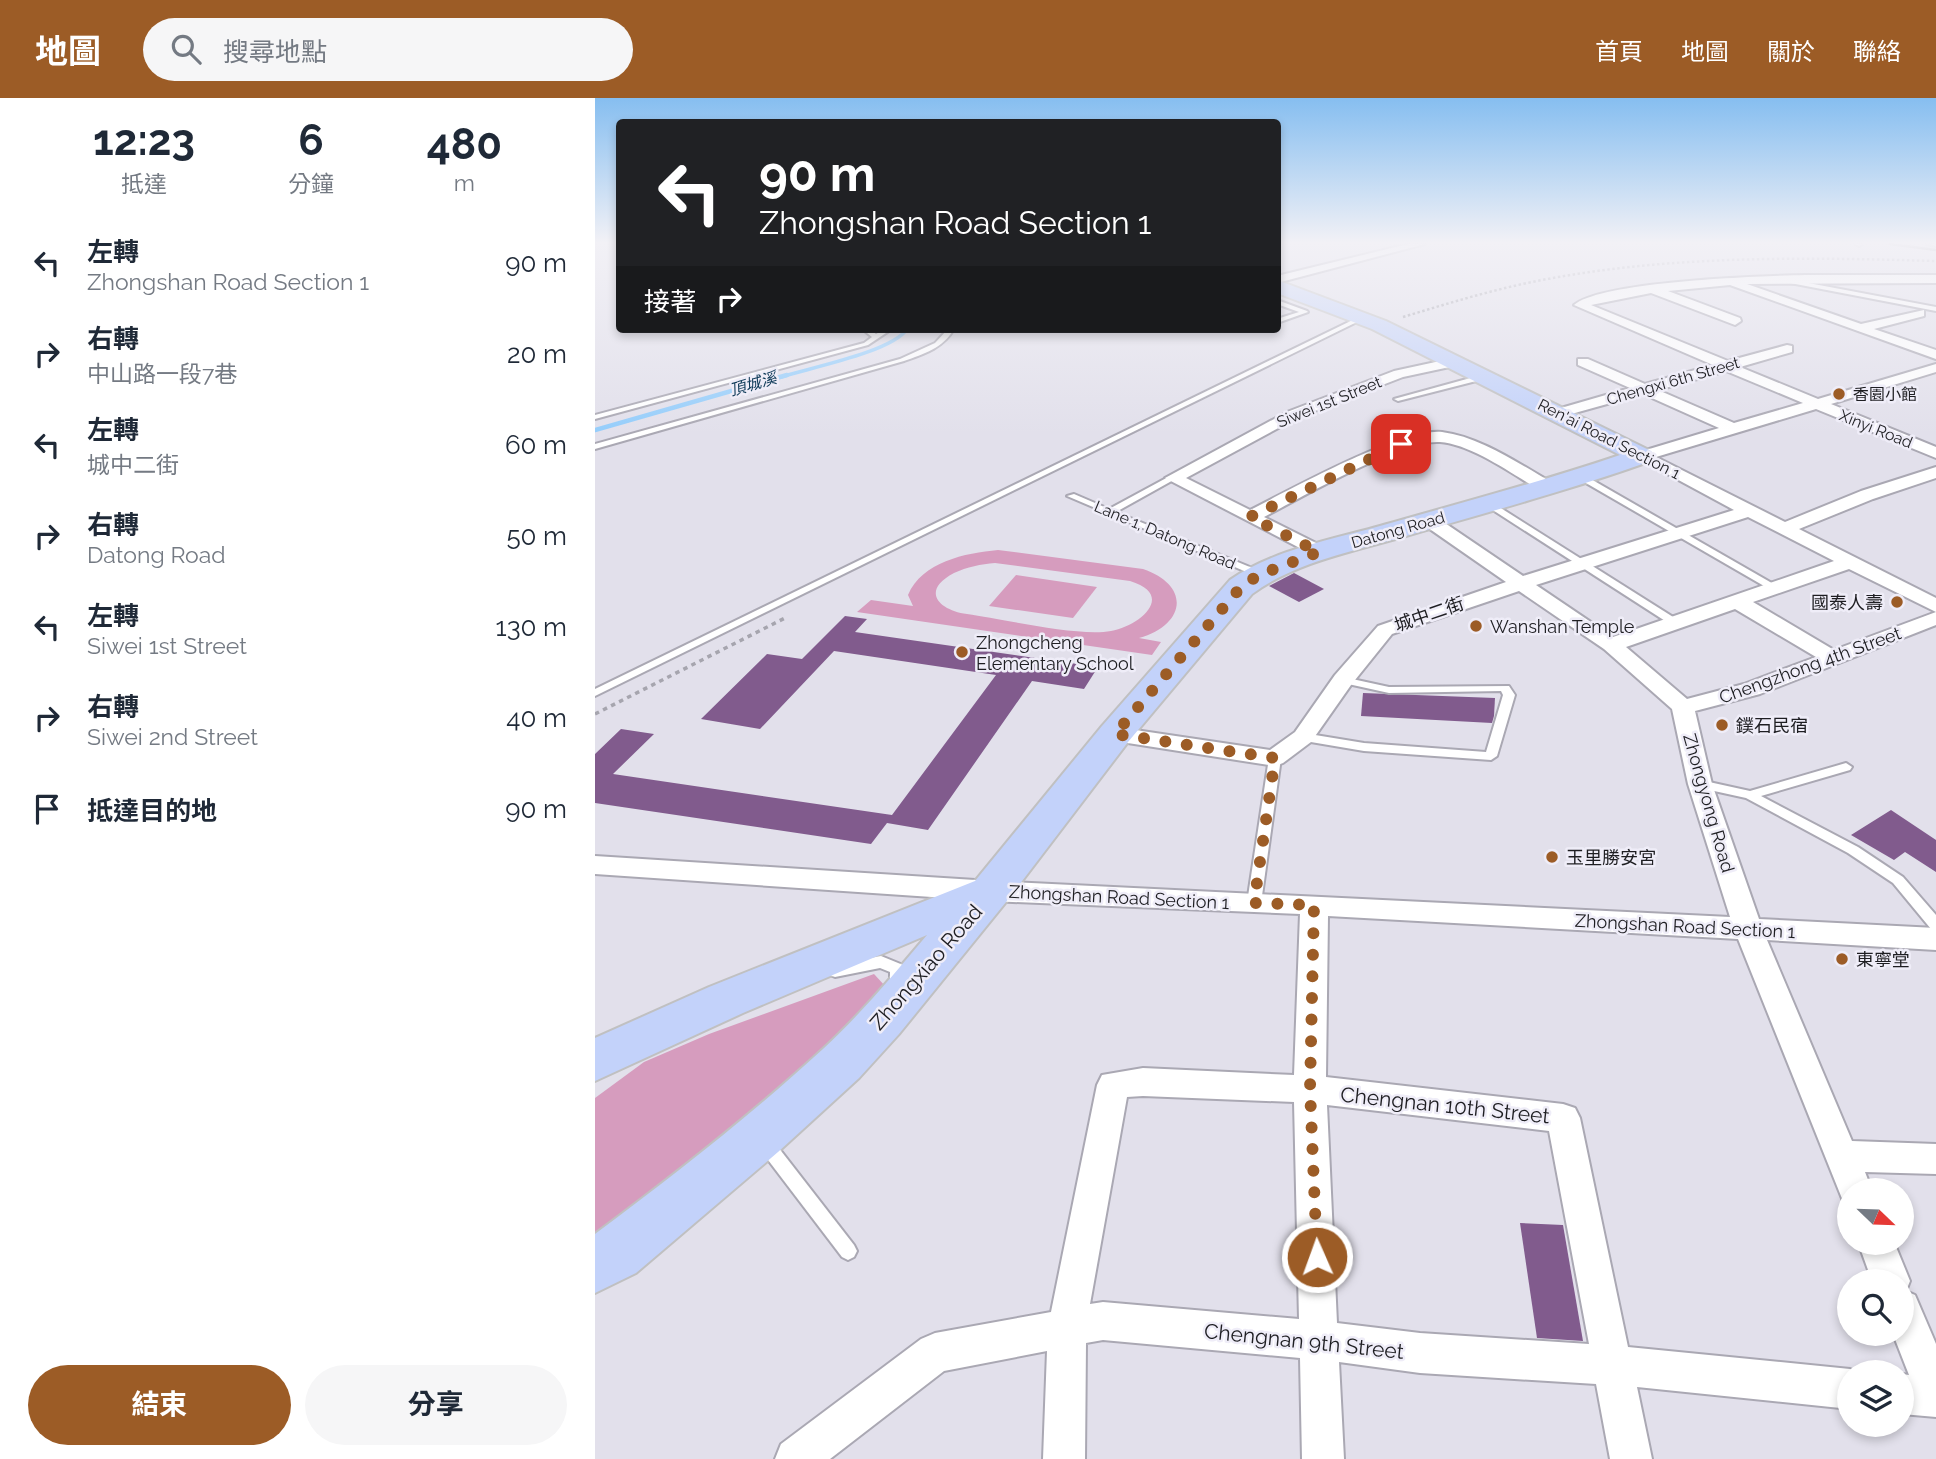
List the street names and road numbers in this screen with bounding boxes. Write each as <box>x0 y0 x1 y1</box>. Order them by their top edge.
street label: Chengxi 6th Street <box>1604 353 1742 409</box>
street label: Siwei 1st Street <box>1274 372 1385 432</box>
street label: Ren'ai Road Section 1 <box>1535 395 1683 483</box>
street label: Xinyi Road <box>1837 406 1915 452</box>
street label: Lane 1, Datong Road <box>1091 497 1239 573</box>
street label: Datong Road <box>1349 508 1447 552</box>
street label: 城中二街 <box>1392 592 1466 636</box>
street label: Chengzhong 4th Street <box>1716 622 1904 708</box>
street label: Zhongyong Road <box>1679 731 1739 875</box>
street label: Zhongshan Road Section 1 <box>1008 881 1230 913</box>
street label: Zhongxiao Road <box>865 899 987 1035</box>
street label: Zhongshan Road Section 1 <box>1574 910 1796 942</box>
street label: Chengnan 10th Street <box>1339 1082 1551 1128</box>
street label: Chengnan 9th Street <box>1203 1318 1405 1364</box>

